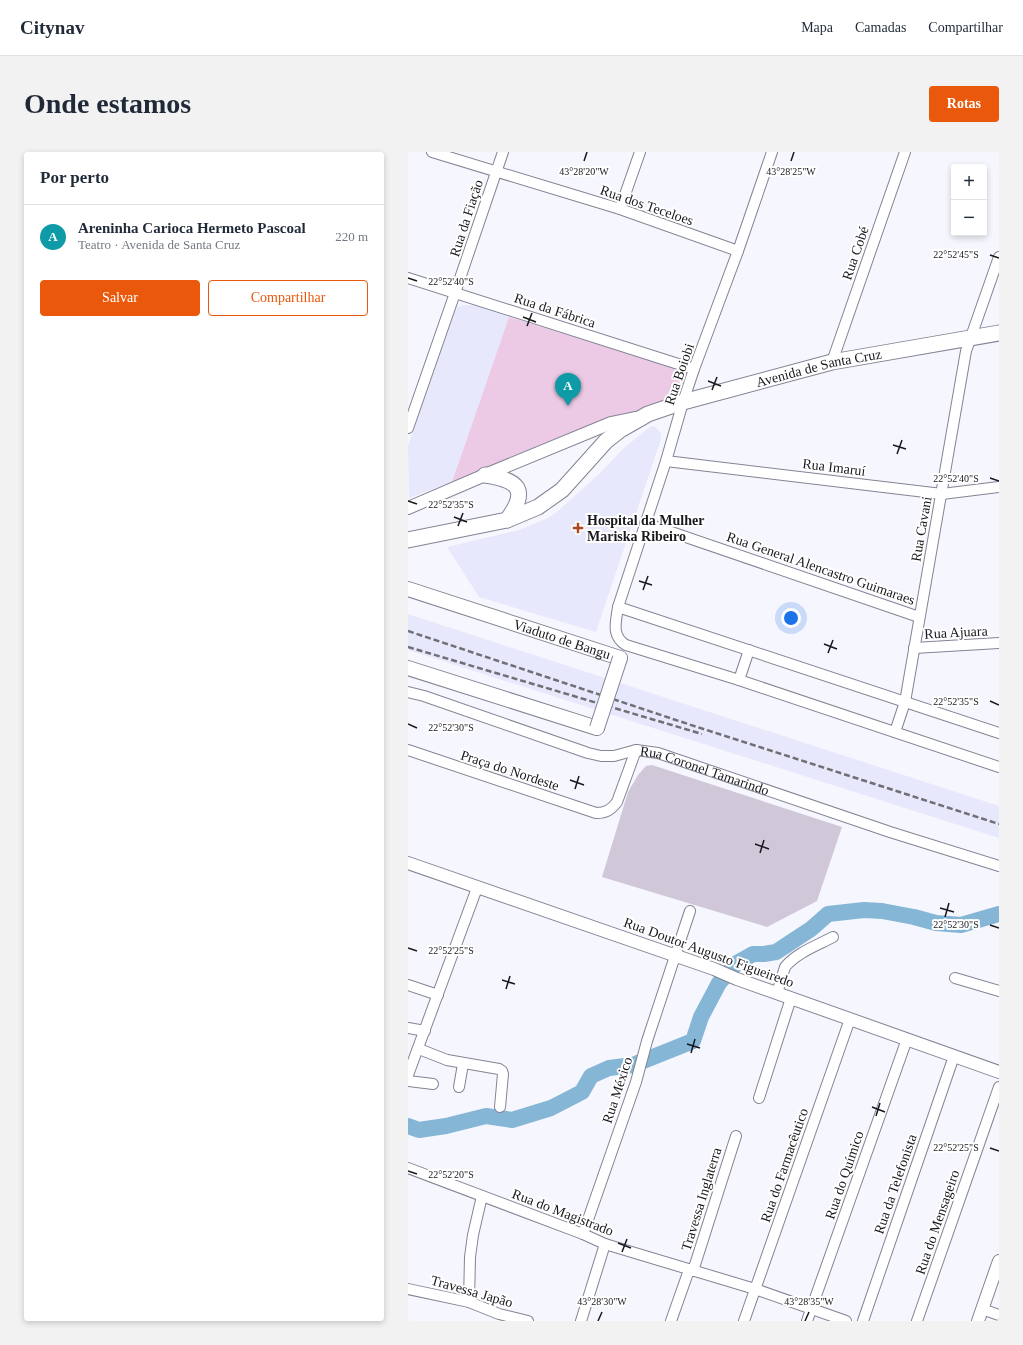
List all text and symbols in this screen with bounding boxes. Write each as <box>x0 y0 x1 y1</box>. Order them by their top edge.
text: Citynav <box>20 17 84 38</box>
text: Mapa <box>801 20 833 35</box>
text: Camadas <box>855 20 906 35</box>
text: Compartilhar <box>928 20 1003 35</box>
button: Rotas <box>929 86 999 122</box>
text: Onde estamos <box>24 88 191 119</box>
map controls <box>951 164 987 236</box>
button: + <box>951 164 987 200</box>
text: 43°28'20"W <box>559 166 609 177</box>
text: 43°28'25"W <box>766 166 816 177</box>
text: Por perto <box>40 168 109 187</box>
street label: Rua da Fiação <box>447 178 486 259</box>
street label: Rua dos Teceloes <box>598 183 695 228</box>
button: − <box>951 200 987 236</box>
text: Areninha Carioca Hermeto Pascoal <box>78 220 306 236</box>
street label: Rua Cobé <box>839 224 872 282</box>
text: A <box>48 229 58 244</box>
text: 220 m <box>335 229 368 244</box>
text: Teatro · Avenida de Santa Cruz <box>78 237 240 252</box>
text: 22°52'45"S <box>933 249 979 260</box>
text: 22°52'40"S <box>428 276 474 287</box>
button: Salvar <box>40 280 200 316</box>
button: Compartilhar <box>208 280 368 316</box>
street label: Rua da Fábrica <box>512 290 598 331</box>
street label: Rua Boiobi <box>662 341 697 407</box>
street label: Avenida de Santa Cruz <box>754 347 883 390</box>
pin: A <box>555 373 581 406</box>
street label: Rua Imaruí <box>802 456 866 479</box>
text: 22°52'40"S <box>933 473 979 484</box>
street label: Rua Cavani <box>908 495 935 563</box>
text: 22°52'35"S <box>428 499 474 510</box>
place label: Hospital da Mulher Mariska Ribeiro <box>587 513 704 544</box>
marker: Hospital da Mulher Mariska Ribeiro <box>572 522 584 534</box>
street label: Rua General Alencastro Guimaraes <box>725 529 917 608</box>
your location <box>781 608 801 628</box>
street label: Viaduto de Bangu <box>512 617 612 662</box>
street label: Rua Ajuara <box>924 623 989 642</box>
text: 22°52'35"S <box>933 696 979 707</box>
text: 22°52'30"S <box>428 722 474 733</box>
street label: Rua Coronel Tamarindo <box>639 744 771 798</box>
street label: Praça do Nordeste <box>459 747 561 793</box>
street label: Rua Doutor Augusto Figueiredo <box>622 915 796 990</box>
text: 22°52'30"S <box>933 919 979 930</box>
text: 22°52'25"S <box>428 945 474 956</box>
street label: Rua México <box>600 1055 635 1125</box>
street label: Rua do Farmacêutico <box>758 1106 811 1224</box>
street label: Rua do Químico <box>822 1129 867 1221</box>
street label: Rua da Telefonista <box>871 1132 920 1236</box>
text: 22°52'25"S <box>933 1142 979 1153</box>
street label: Travessa Inglaterra <box>679 1145 725 1253</box>
street label: Rua do Mensageiro <box>913 1168 962 1276</box>
text: 22°52'20"S <box>428 1169 474 1180</box>
street label: Rua do Magistrado <box>510 1186 616 1239</box>
street label: Travessa Japão <box>429 1273 515 1310</box>
text: 43°28'30"W <box>577 1296 627 1307</box>
text: 43°28'35"W <box>784 1296 834 1307</box>

